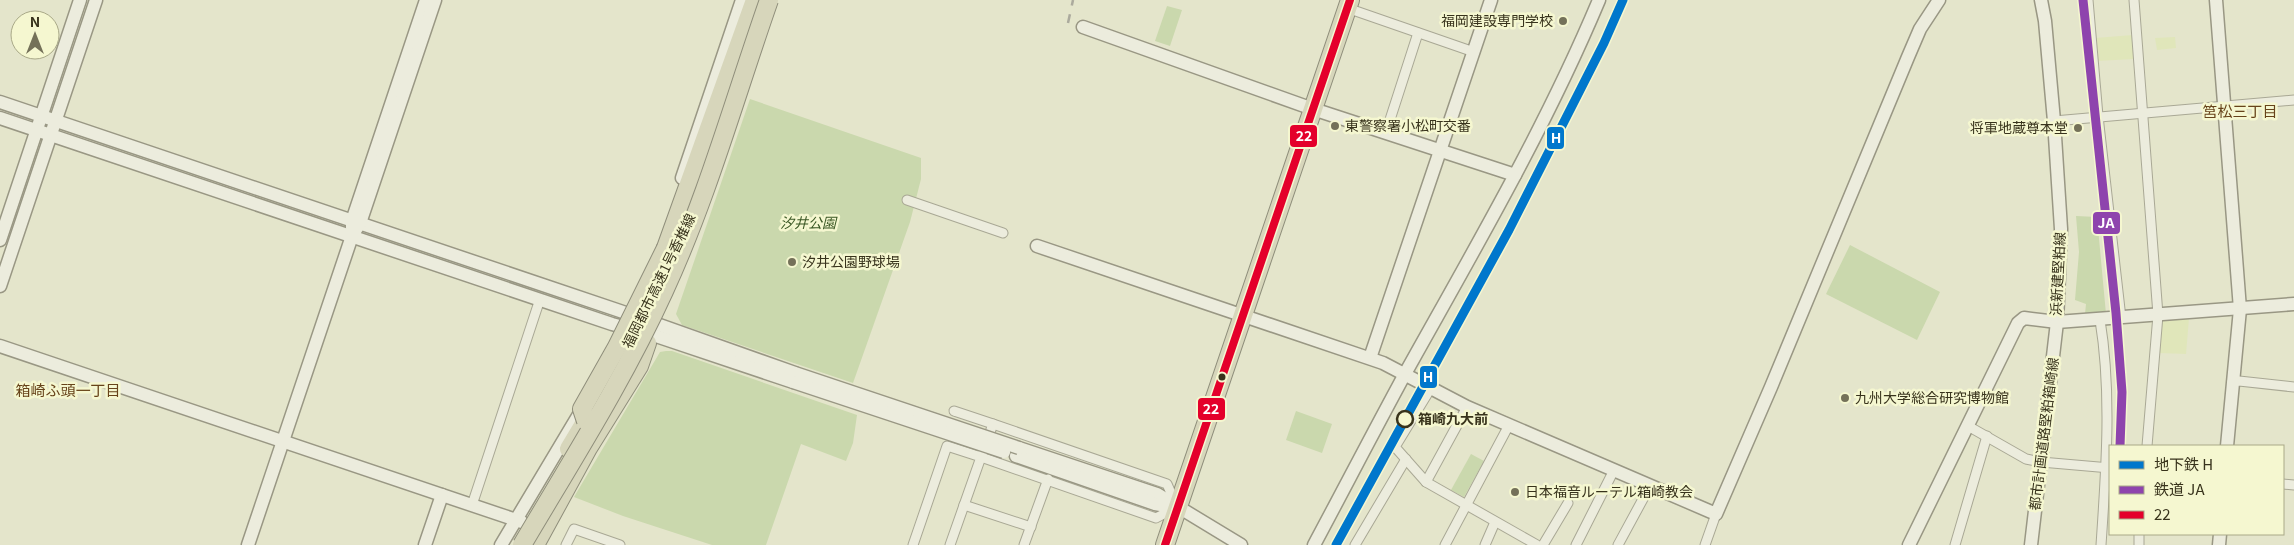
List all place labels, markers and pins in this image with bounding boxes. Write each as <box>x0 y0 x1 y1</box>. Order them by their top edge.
place label: 福岡建設専門学校 <box>1441 10 1553 30</box>
marker: 福岡建設専門学校 <box>1557 15 1569 27</box>
place label: 東警察署小松町交番 <box>1345 115 1471 135</box>
place label: 将軍地蔵尊本堂 <box>1970 117 2068 137</box>
marker: 東警察署小松町交番 <box>1329 120 1341 132</box>
marker: 将軍地蔵尊本堂 <box>2072 122 2084 134</box>
place label: 汐井公園野球場 <box>802 251 900 271</box>
marker: 汐井公園野球場 <box>786 256 798 268</box>
unlabelled marker <box>1217 372 1227 382</box>
place label: 九州大学総合研究博物館 <box>1855 387 2009 407</box>
marker: 九州大学総合研究博物館 <box>1839 392 1851 404</box>
place label: 箱崎九大前 <box>1418 408 1488 428</box>
marker: 箱崎九大前 <box>1396 410 1414 428</box>
place label: 日本福音ルーテル箱崎教会 <box>1525 481 1693 501</box>
marker: 日本福音ルーテル箱崎教会 <box>1509 486 1521 498</box>

